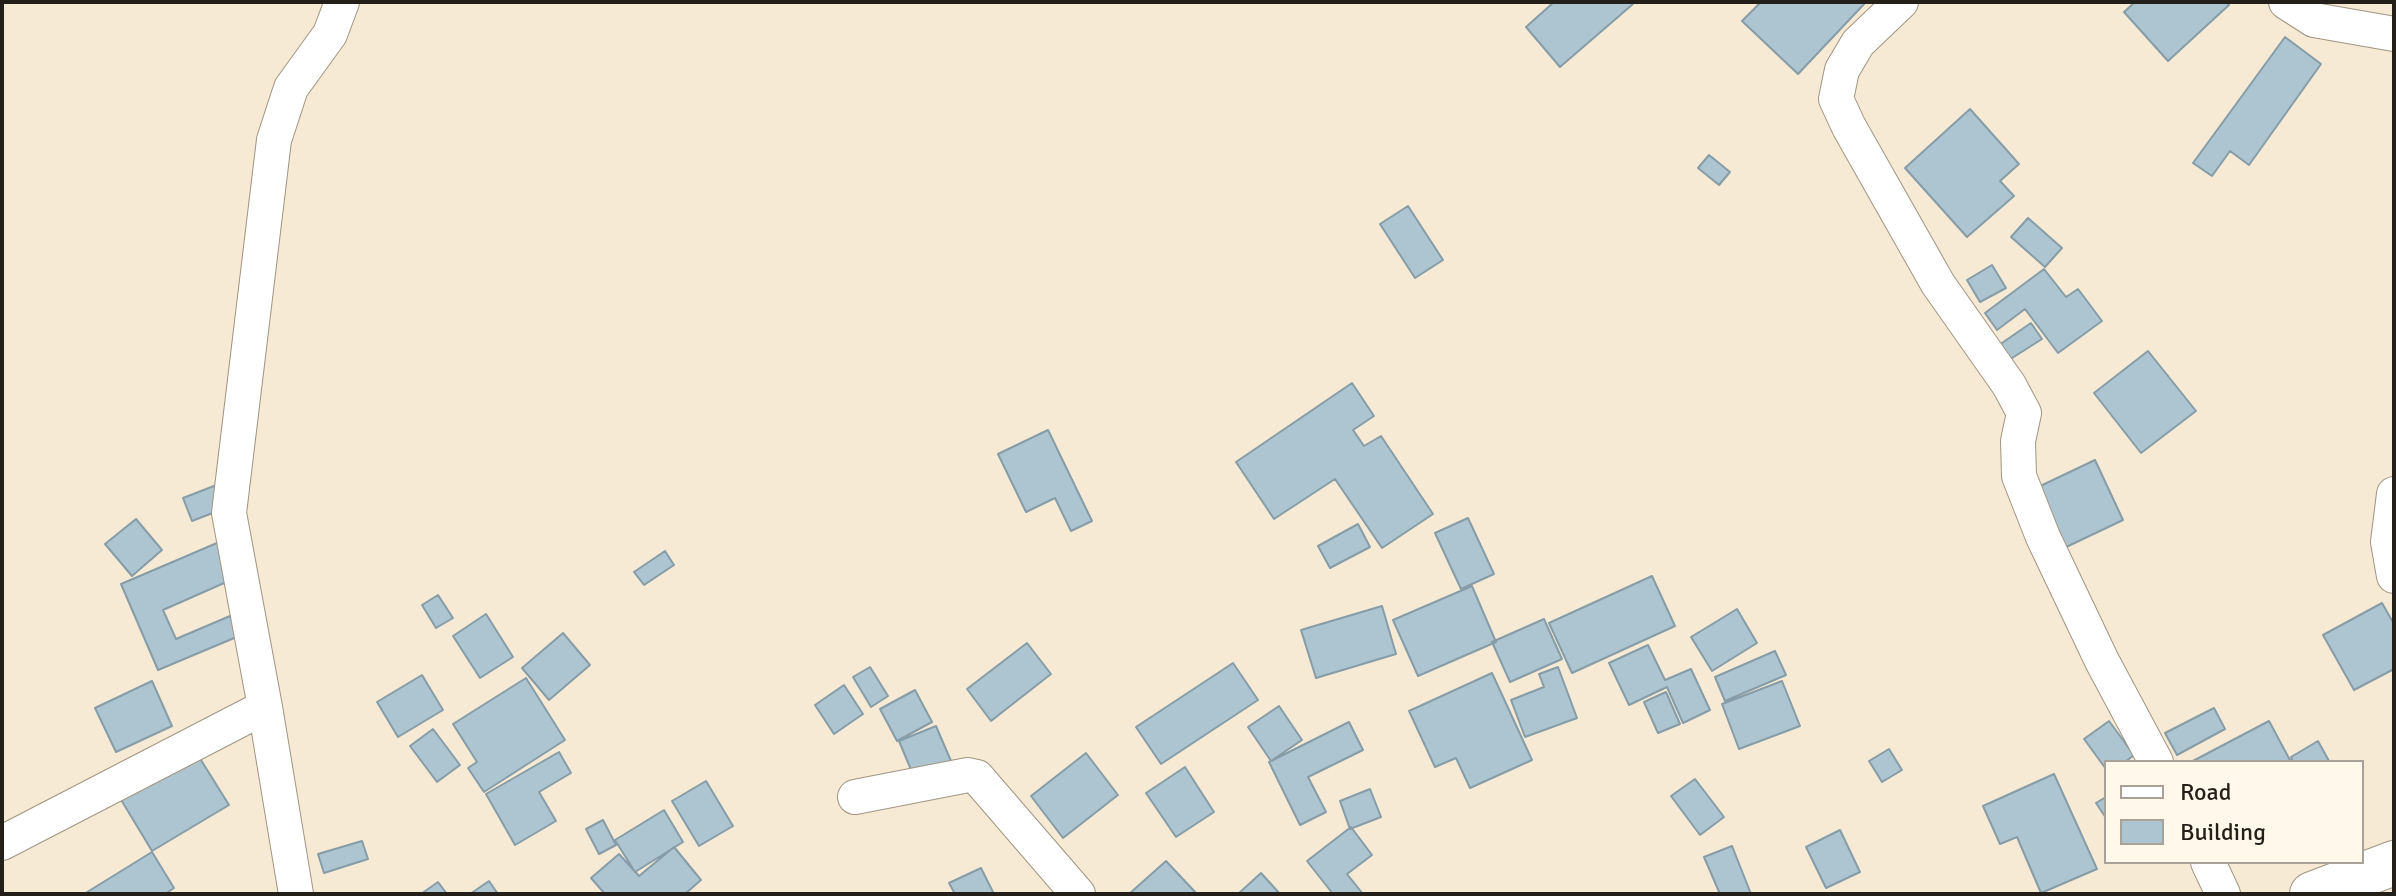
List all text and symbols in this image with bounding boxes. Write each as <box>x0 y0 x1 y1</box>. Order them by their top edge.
legend <box>2104 760 2364 864</box>
text: Road <box>2180 777 2231 807</box>
text: Building <box>2180 817 2266 847</box>

